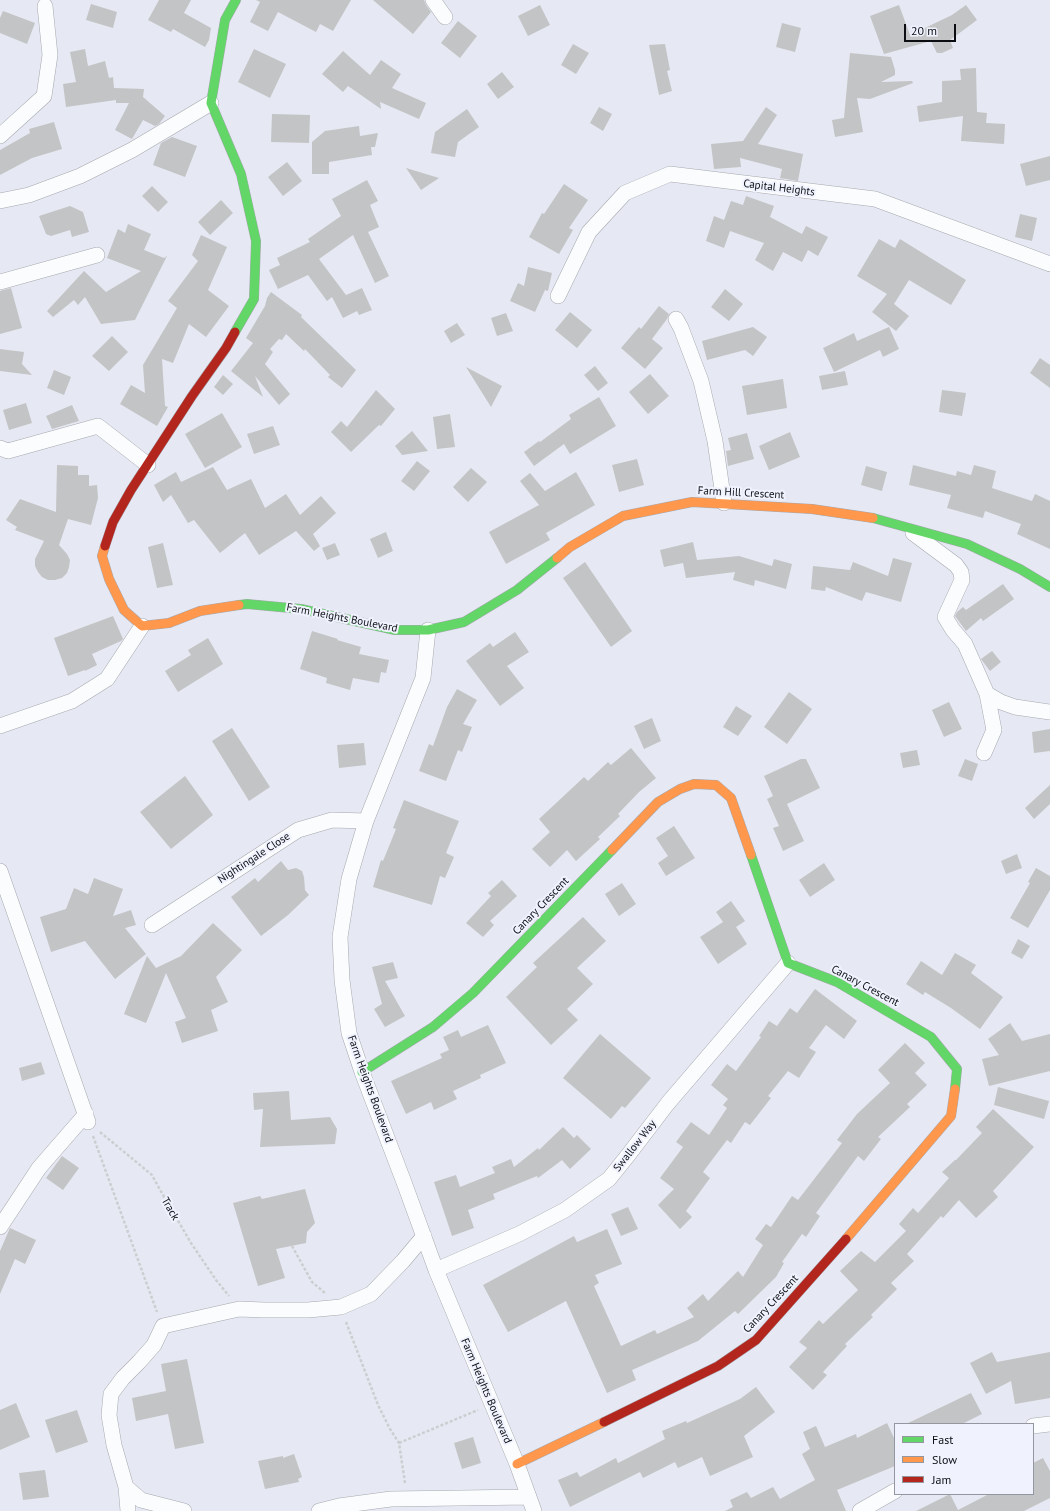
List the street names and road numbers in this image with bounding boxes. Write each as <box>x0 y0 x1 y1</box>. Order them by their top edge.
street label: Capital Heights <box>742 177 816 199</box>
street label: Farm Hill Crescent <box>697 484 785 502</box>
street label: Farm Heights Boulevard <box>285 601 399 635</box>
street label: Nightingale Close <box>215 830 293 886</box>
street label: Canary Crescent <box>510 874 572 938</box>
street label: Canary Crescent <box>829 963 901 1009</box>
street label: Farm Heights Boulevard <box>344 1034 396 1144</box>
street label: Swallow Way <box>611 1118 659 1174</box>
street label: Track <box>158 1195 182 1223</box>
street label: Canary Crescent <box>741 1272 801 1336</box>
street label: Farm Heights Boulevard <box>458 1336 514 1446</box>

